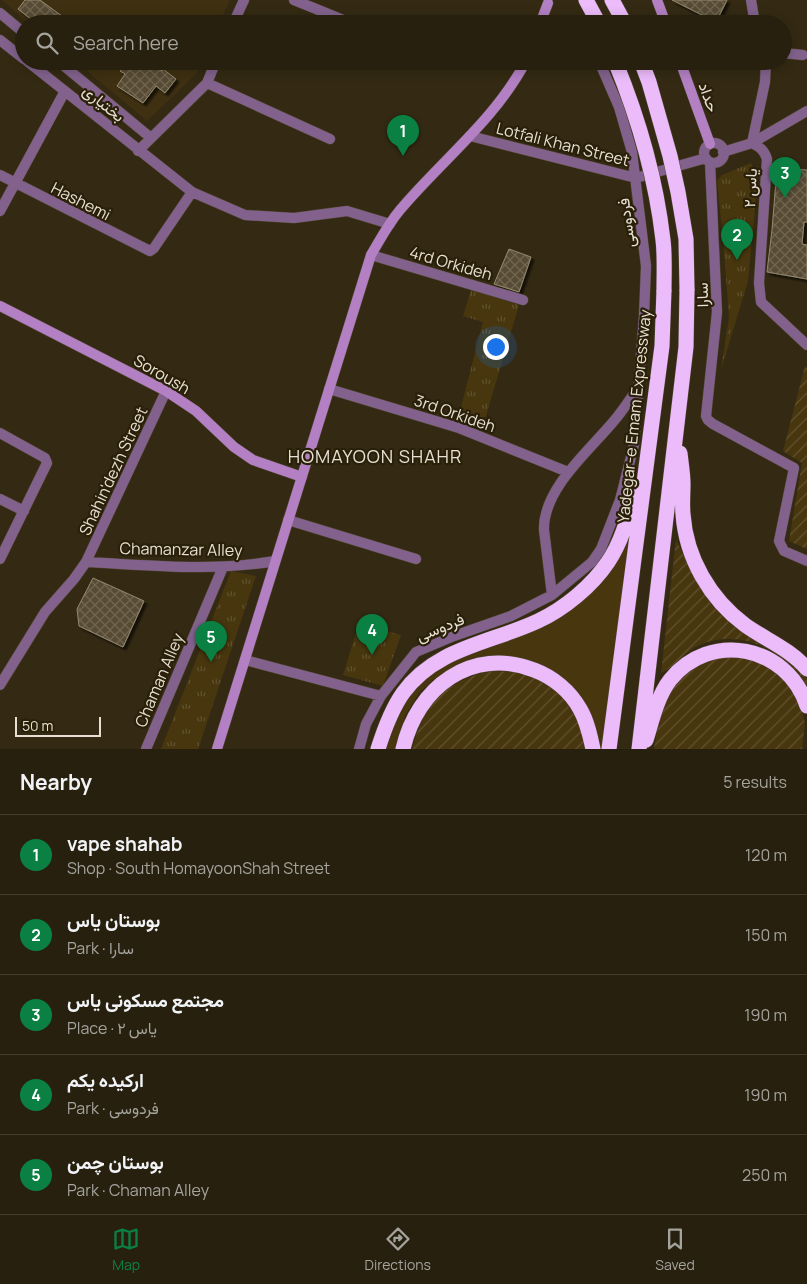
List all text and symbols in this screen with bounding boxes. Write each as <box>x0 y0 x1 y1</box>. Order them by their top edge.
search box <box>15 15 792 70</box>
icon: search <box>33 29 61 57</box>
text: Search here <box>73 30 179 56</box>
street label: بختیاری <box>78 79 130 127</box>
street label: حداد <box>693 79 725 115</box>
pin: 1 <box>387 115 419 156</box>
street label: Lotfali Khan Street <box>494 117 632 171</box>
pin: 3 <box>769 157 801 198</box>
street label: یاس ۲ <box>738 168 762 208</box>
street label: Hashemi <box>47 177 115 225</box>
street label: فردوسی <box>612 197 640 249</box>
pin: 2 <box>721 219 753 260</box>
street label: 4rd Orkideh <box>407 241 495 285</box>
street label: سارا <box>691 282 713 308</box>
street label: Yadegar-e Emam Expressway <box>612 308 656 524</box>
your location <box>483 334 509 360</box>
street label: Soroush <box>130 349 194 399</box>
street label: 3rd Orkideh <box>411 389 499 437</box>
street label: Shahin'dezh Street <box>74 403 152 539</box>
district label: HOMAYOON SHAHR <box>288 444 462 468</box>
street label: Chamanzar Alley <box>119 537 243 561</box>
street label: فردوسی <box>413 607 467 647</box>
pin: 4 <box>356 614 388 655</box>
pin: 5 <box>195 621 227 662</box>
street label: Chaman Alley <box>129 629 189 730</box>
scale bar <box>15 714 101 737</box>
text: 50 m <box>22 716 53 735</box>
text: Nearby <box>20 768 92 796</box>
text: 5 results <box>723 771 787 793</box>
text: vape shahab <box>67 831 182 857</box>
text: 1 <box>32 844 40 866</box>
text: 120 m <box>745 844 787 866</box>
text: Shop · South HomayoonShah Street <box>67 857 330 879</box>
text: بوستان یاس <box>67 907 160 933</box>
text: 2 <box>31 924 41 946</box>
text: 150 m <box>745 924 787 946</box>
text: Park · سارا <box>67 937 134 959</box>
text: مجتمع مسکونی یاس <box>67 987 224 1013</box>
text: 3 <box>31 1004 41 1026</box>
text: 190 m <box>744 1004 787 1026</box>
text: Place · یاس ۲ <box>67 1017 157 1039</box>
text: ارکیده یکم <box>67 1067 144 1093</box>
text: 4 <box>31 1084 41 1106</box>
text: 190 m <box>744 1084 787 1106</box>
text: Park · فردوسی <box>67 1097 159 1119</box>
text: بوستان چمن <box>67 1149 164 1175</box>
text: 5 <box>31 1164 41 1186</box>
text: 250 m <box>742 1164 787 1186</box>
text: Park · Chaman Alley <box>67 1179 209 1201</box>
tab: Map <box>112 1225 140 1274</box>
tab: Directions <box>365 1225 431 1274</box>
tab: Saved <box>655 1225 695 1274</box>

